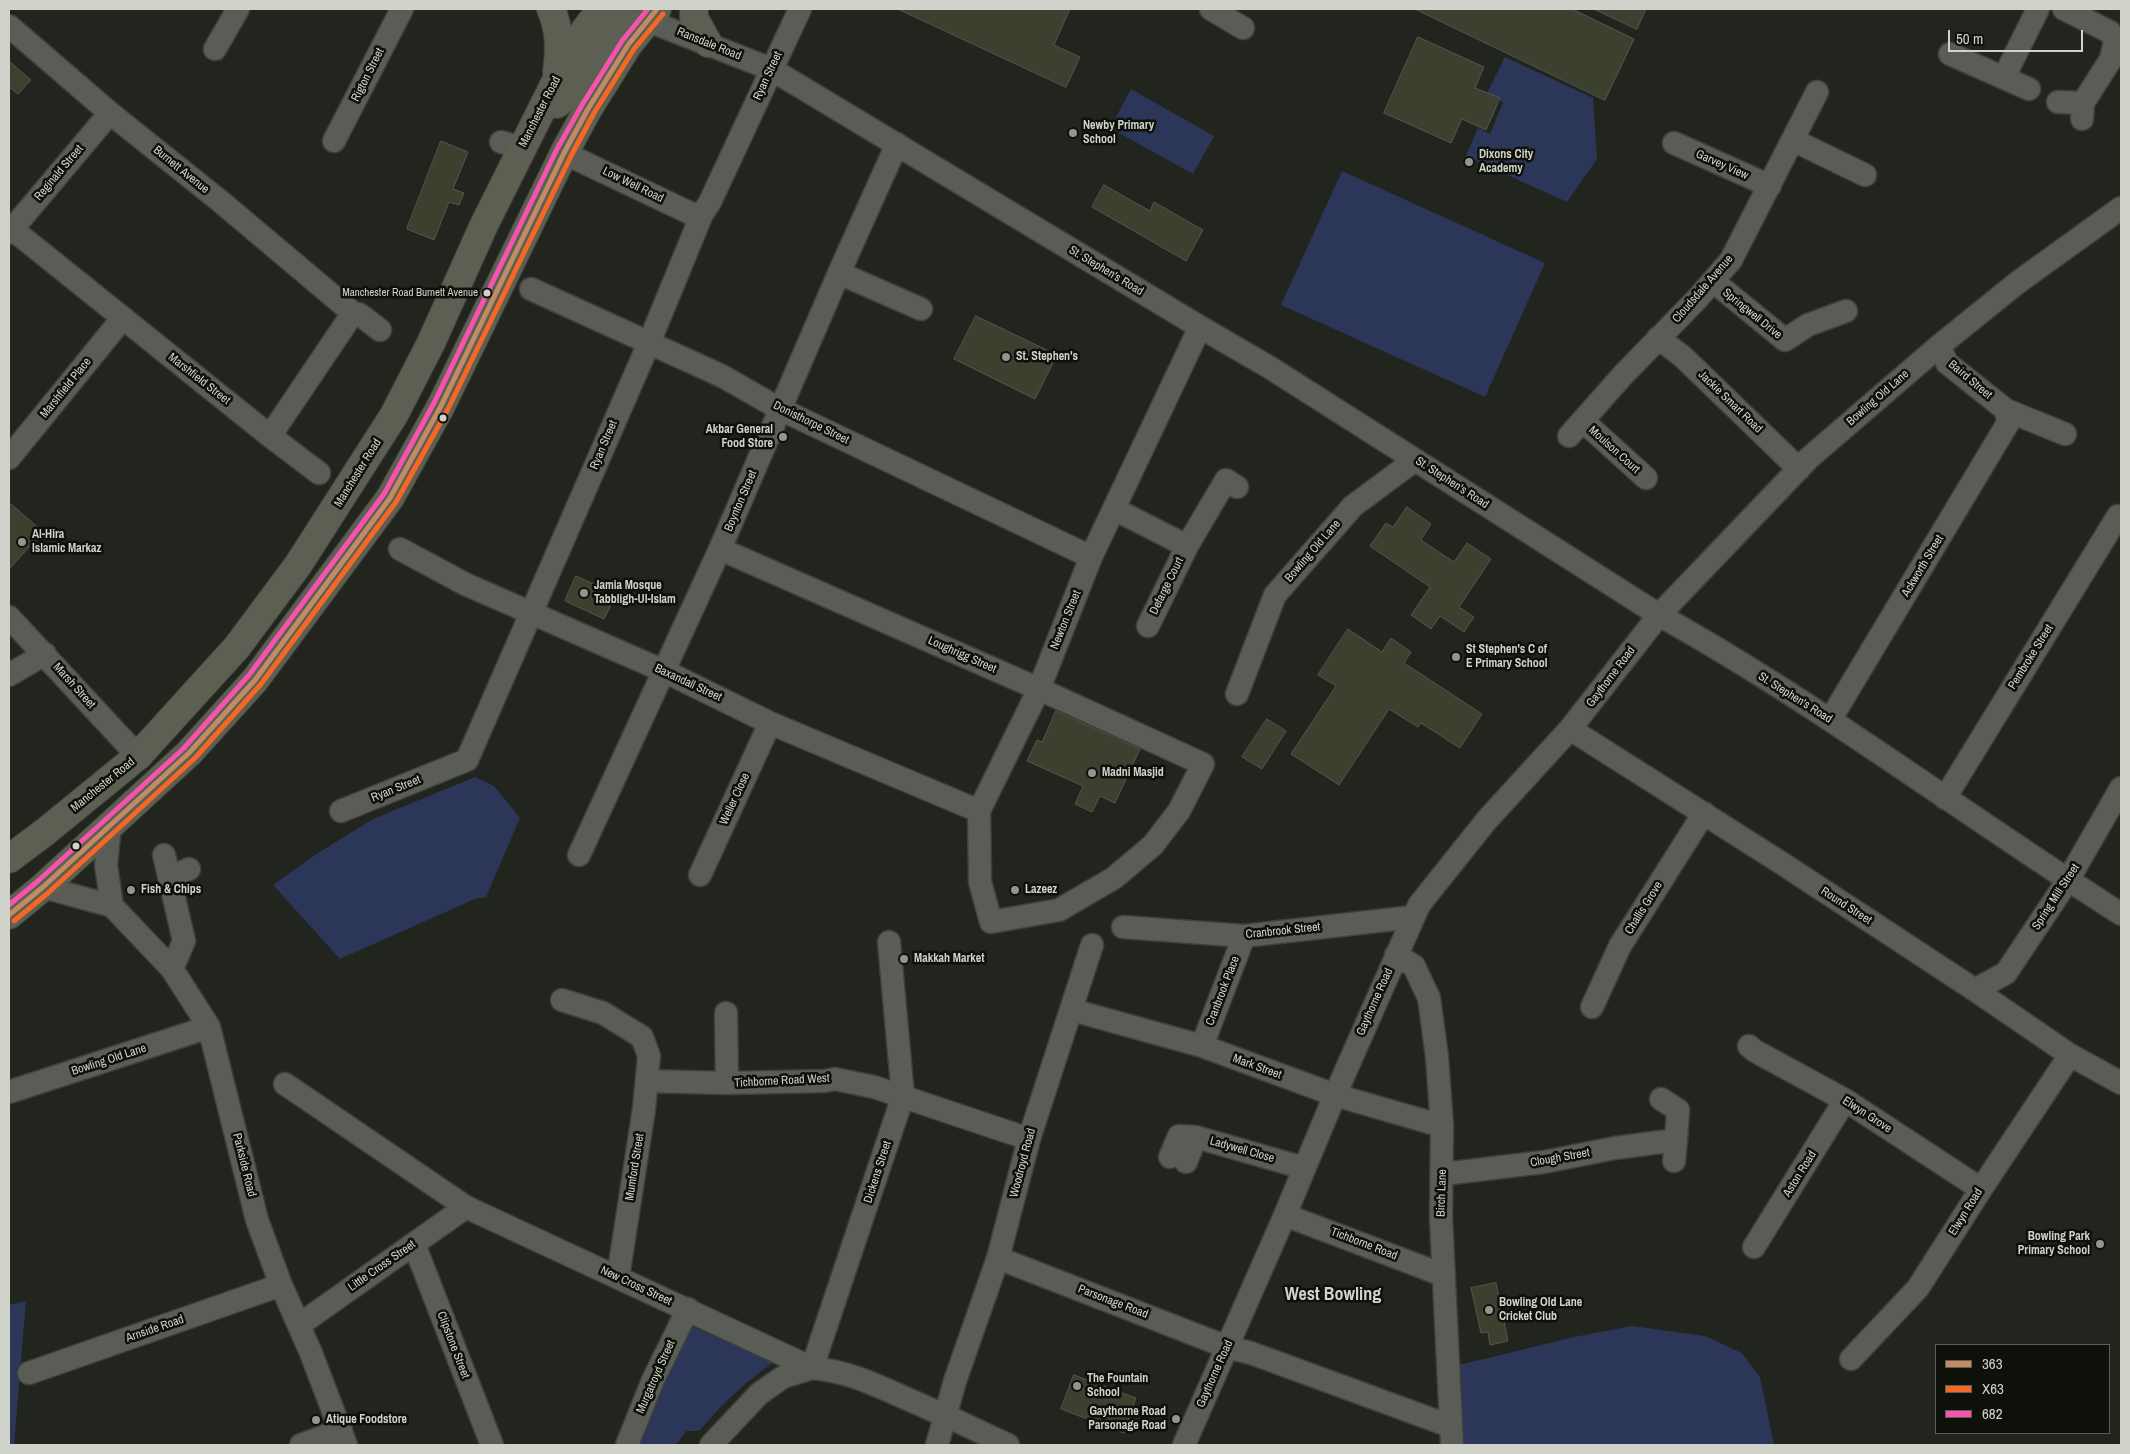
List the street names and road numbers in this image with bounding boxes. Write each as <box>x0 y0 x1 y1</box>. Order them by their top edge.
street label: Ransdale Road <box>675 25 743 63</box>
street label: Rigton Street <box>348 46 388 104</box>
street label: Ryan Street <box>750 49 786 103</box>
street label: Manchester Road <box>516 74 564 150</box>
street label: Reginald Street <box>32 142 86 204</box>
street label: Burnett Avenue <box>150 143 212 197</box>
street label: Garvey View <box>1693 147 1751 183</box>
street label: Low Well Road <box>600 164 666 206</box>
street label: St. Stephen's Road <box>1066 243 1146 299</box>
street label: Cloudsdale Avenue <box>1670 252 1736 326</box>
street label: Springwell Drive <box>1719 286 1785 342</box>
street label: Marshfield Street <box>165 350 233 408</box>
street label: Marshfield Place <box>37 355 95 421</box>
street label: Baird Street <box>1945 358 1995 402</box>
street label: Bowling Old Lane <box>1844 367 1912 429</box>
street label: Jackie Smart Road <box>1695 368 1765 436</box>
street label: Donisthorpe Street <box>771 398 851 448</box>
street label: Ryan Street <box>587 418 621 472</box>
street label: Moulson Court <box>1585 423 1643 477</box>
street label: Manchester Road <box>331 436 385 510</box>
street label: St. Stephen's Road <box>1413 454 1491 512</box>
street label: Boynton Street <box>722 468 760 534</box>
street label: Bowling Old Lane <box>1282 517 1344 585</box>
street label: Ackworth Street <box>1899 533 1947 599</box>
street label: Defarge Court <box>1147 555 1187 617</box>
street label: Newton Street <box>1048 588 1084 652</box>
street label: Pembroke Street <box>2005 622 2057 692</box>
street label: Loughrigg Street <box>926 634 998 676</box>
street label: Gaythorne Road <box>1584 644 1638 710</box>
street label: Marsh Street <box>50 660 98 712</box>
street label: Baxandall Street <box>652 661 724 705</box>
street label: St. Stephen's Road <box>1755 670 1835 726</box>
street label: Manchester Road <box>68 755 138 815</box>
street label: Weller Close <box>717 771 753 827</box>
street label: Ryan Street <box>369 773 423 805</box>
street label: Spring Mill Street <box>2029 861 2083 933</box>
street label: Challis Grove <box>1622 879 1666 937</box>
street label: Round Street <box>1818 884 1874 928</box>
street label: Cranbrook Street <box>1245 920 1321 942</box>
street label: Cranbrook Place <box>1203 954 1243 1028</box>
street label: Gaythorne Road <box>1354 966 1396 1038</box>
street label: Bowling Old Lane <box>70 1041 148 1079</box>
street label: Mark Street <box>1231 1052 1283 1082</box>
street label: Tichborne Road West <box>734 1071 830 1091</box>
street label: Elwyn Grove <box>1840 1094 1894 1136</box>
street label: Woodroyd Road <box>1007 1127 1039 1199</box>
street label: Parkside Road <box>229 1132 259 1198</box>
street label: Mumford Street <box>623 1132 647 1202</box>
street label: Ladywell Close <box>1208 1134 1276 1166</box>
street label: Dickens Street <box>861 1139 895 1205</box>
street label: Clough Street <box>1529 1146 1591 1170</box>
street label: Aston Road <box>1780 1148 1820 1200</box>
street label: Birch Lane <box>1434 1169 1450 1217</box>
street label: Elwyn Road <box>1946 1186 1986 1238</box>
street label: Tichborne Road <box>1329 1225 1399 1263</box>
street label: Little Cross Street <box>346 1238 418 1294</box>
street label: New Cross Street <box>598 1263 674 1309</box>
street label: Parsonage Road <box>1076 1282 1150 1322</box>
street label: Clipstone Street <box>434 1309 472 1381</box>
street label: Arnside Road <box>124 1312 186 1346</box>
street label: Murgatroyd Street <box>633 1338 679 1416</box>
street label: Gaythorne Road <box>1194 1338 1236 1410</box>

